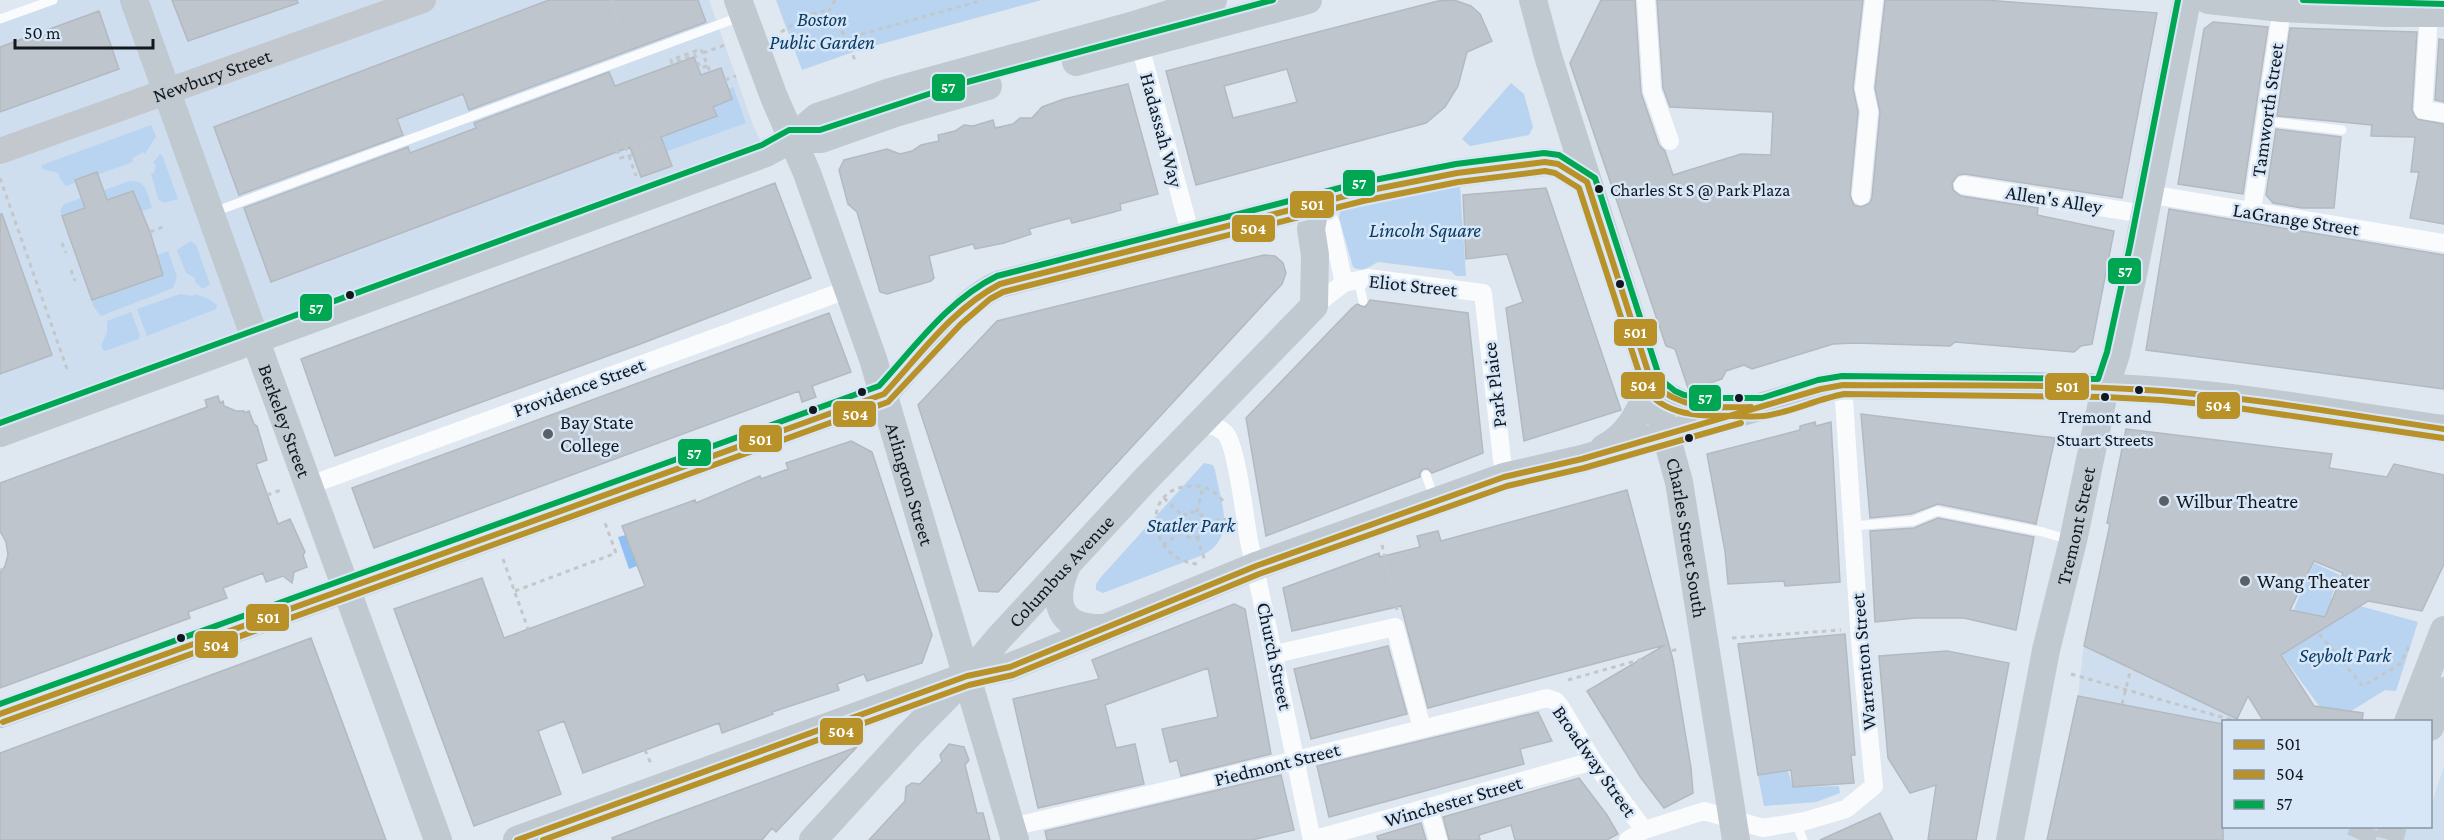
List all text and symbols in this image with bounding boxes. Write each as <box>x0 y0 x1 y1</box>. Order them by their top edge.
park label: Boston Public Garden <box>769 8 875 53</box>
scale bar <box>15 12 153 50</box>
text: 50 m <box>24 23 61 43</box>
street label: Tamworth Street <box>2247 41 2287 178</box>
street label: Newbury Street <box>150 44 274 107</box>
street label: Hadassah Way <box>1135 70 1188 191</box>
line badge: 57 <box>931 73 966 102</box>
text: 57 <box>940 79 956 96</box>
line badge: 57 <box>1342 169 1376 197</box>
text: 57 <box>1351 175 1367 192</box>
place label: Charles St S @ Park Plaza <box>1610 180 1790 200</box>
street label: Allen's Alley <box>2004 181 2105 219</box>
marker: Charles St S @ Park Plaza <box>1593 183 1605 195</box>
line badge: 501 <box>1289 190 1335 219</box>
text: 501 <box>1300 196 1324 213</box>
street label: LaGrange Street <box>2231 198 2361 241</box>
line badge: 504 <box>1231 214 1276 243</box>
park label: Lincoln Square <box>1369 219 1481 242</box>
text: 504 <box>1240 220 1266 237</box>
line badge: 57 <box>2107 257 2142 285</box>
text: 57 <box>2117 263 2133 280</box>
street label: Eliot Street <box>1368 269 1459 301</box>
unlabelled marker <box>1614 278 1626 290</box>
unlabelled marker <box>344 289 356 301</box>
line badge: 57 <box>299 293 333 322</box>
text: 57 <box>308 300 324 317</box>
line badge: 501 <box>1613 318 1658 347</box>
text: 501 <box>1623 324 1647 341</box>
street label: Park Plaice <box>1478 341 1510 429</box>
street label: Providence Street <box>510 353 648 421</box>
street label: Berkeley Street <box>254 361 316 481</box>
line badge: 504 <box>1620 371 1666 400</box>
line badge: 501 <box>2044 372 2090 401</box>
text: 504 <box>1630 377 1656 394</box>
text: 501 <box>2055 378 2079 395</box>
line badge: 57 <box>1688 384 1722 412</box>
unlabelled marker <box>2133 384 2145 396</box>
unlabelled marker <box>856 386 868 398</box>
text: 57 <box>1697 390 1713 407</box>
marker: Tremont and Stuart Streets <box>2099 391 2111 403</box>
line badge: 504 <box>2196 391 2241 420</box>
unlabelled marker <box>1733 392 1745 404</box>
text: 504 <box>2205 397 2231 414</box>
line badge: 504 <box>832 400 877 428</box>
unlabelled marker <box>807 404 819 416</box>
text: 504 <box>842 406 868 423</box>
place label: Tremont and Stuart Streets <box>2056 407 2154 450</box>
place label: Bay State College <box>560 411 634 457</box>
street label: Arlington Street <box>881 420 939 548</box>
line badge: 501 <box>738 424 783 453</box>
marker: Bay State College <box>541 427 555 441</box>
text: 501 <box>748 431 772 448</box>
unlabelled marker <box>1683 432 1695 444</box>
line badge: 57 <box>677 438 712 467</box>
text: 57 <box>686 445 702 462</box>
street label: Charles Street South <box>1662 455 1712 620</box>
street label: Tremont Street <box>2052 464 2099 587</box>
place label: Wilbur Theatre <box>2176 490 2298 512</box>
marker: Wilbur Theatre <box>2157 494 2171 508</box>
street label: Columbus Avenue <box>1004 510 1118 632</box>
park label: Statler Park <box>1147 514 1236 536</box>
place label: Wang Theater <box>2257 570 2370 593</box>
marker: Wang Theater <box>2238 574 2252 588</box>
street label: Warrenton Street <box>1846 592 1880 732</box>
street label: Church Street <box>1253 600 1297 712</box>
line badge: 501 <box>245 603 290 632</box>
text: 501 <box>256 609 280 626</box>
line badge: 504 <box>194 630 239 659</box>
unlabelled marker <box>175 632 187 644</box>
text: 504 <box>203 637 229 654</box>
park label: Seybolt Park <box>2299 644 2392 667</box>
street label: Broadway Street <box>1548 701 1642 822</box>
line badge: 504 <box>819 717 864 746</box>
legend <box>2222 720 2432 828</box>
text: 504 <box>828 723 854 740</box>
text: 501 <box>2276 734 2301 754</box>
street label: Piedmont Street <box>1212 738 1342 790</box>
text: 504 <box>2276 764 2304 784</box>
street label: Winchester Street <box>1381 771 1525 831</box>
text: 57 <box>2276 794 2292 814</box>

